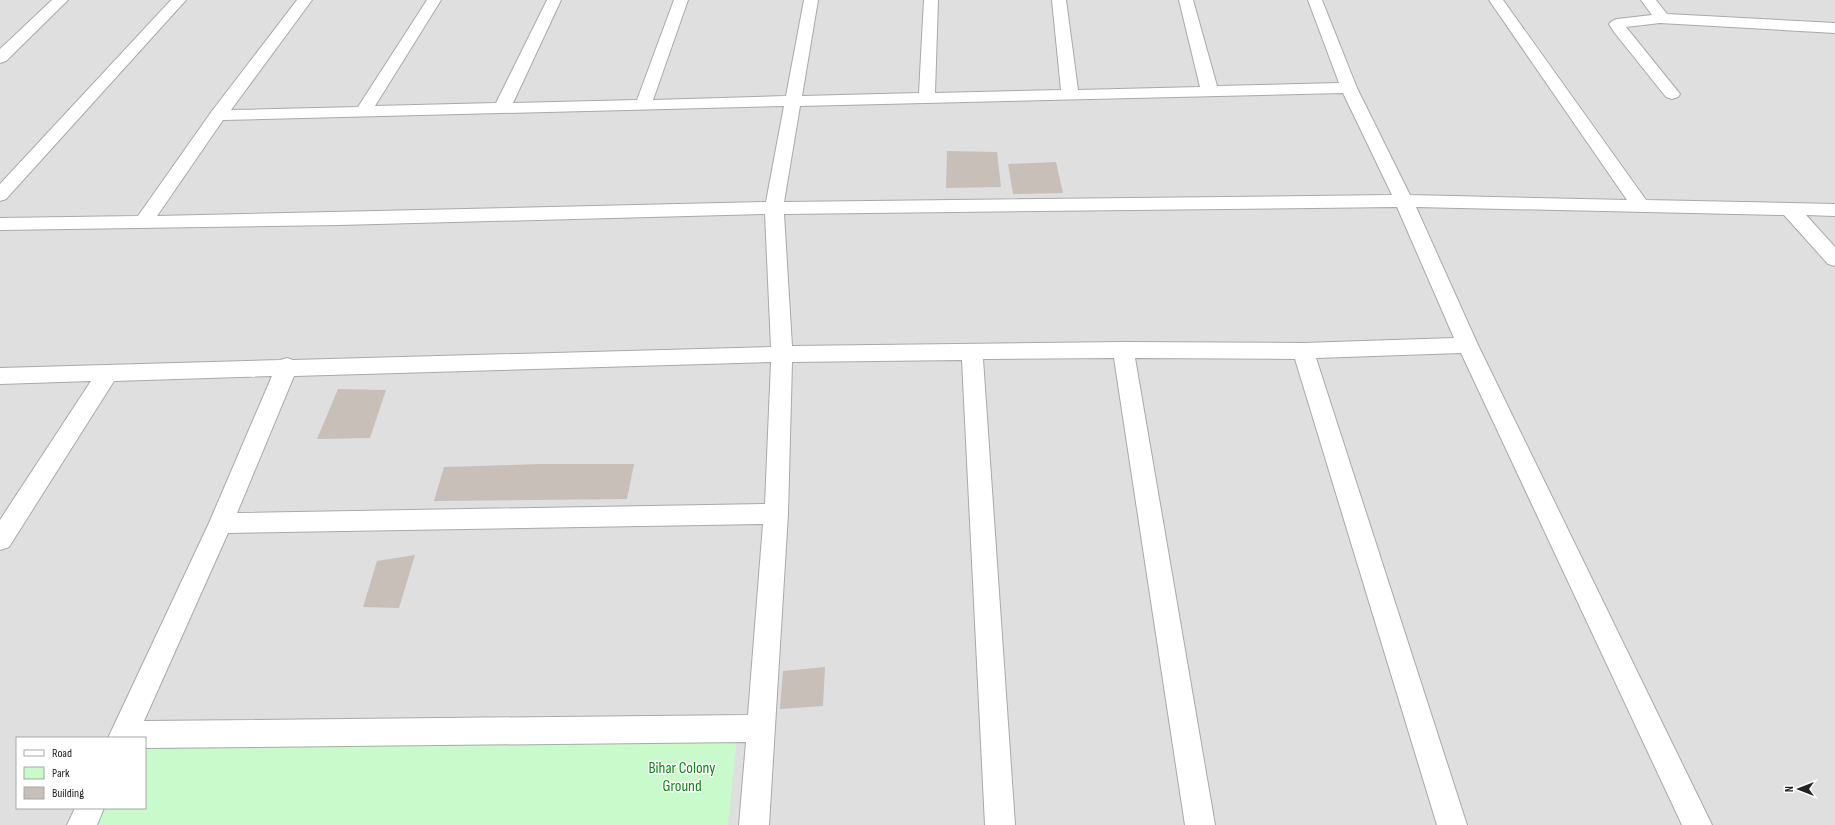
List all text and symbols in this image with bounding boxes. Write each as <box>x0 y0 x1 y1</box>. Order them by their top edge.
legend <box>16 737 146 809</box>
text: Road <box>52 746 72 761</box>
park label: Bihar Colony Ground <box>648 759 716 796</box>
text: Park <box>52 766 70 781</box>
north arrow <box>1779 769 1819 809</box>
text: Building <box>52 786 84 801</box>
text: N <box>1783 786 1796 792</box>

